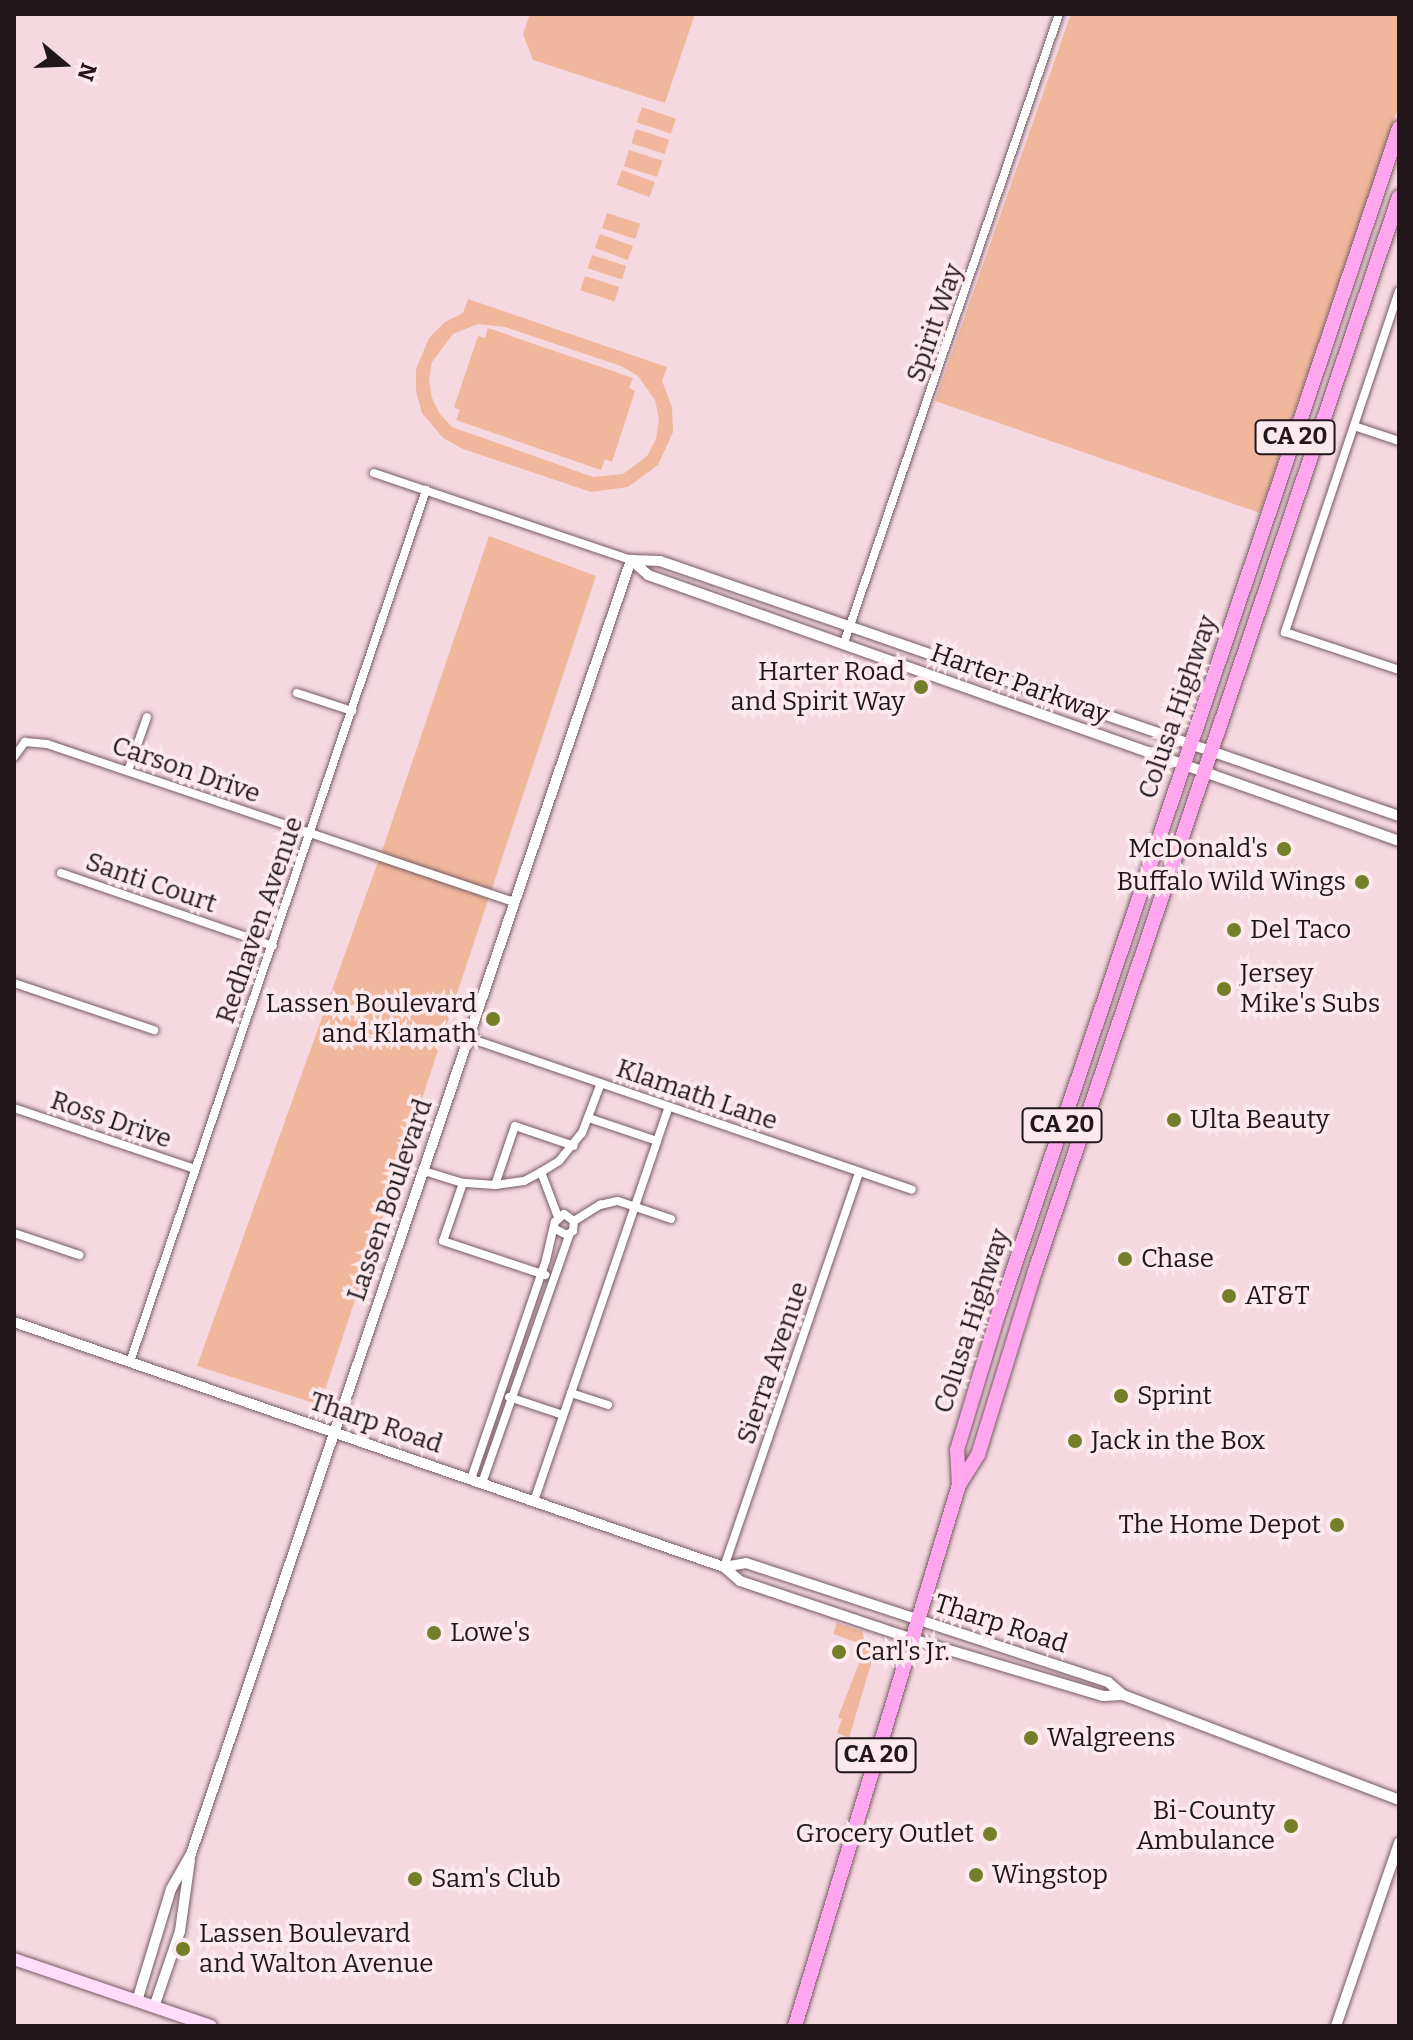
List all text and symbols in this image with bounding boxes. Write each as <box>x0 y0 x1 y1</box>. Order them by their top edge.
north arrow <box>24 24 104 104</box>
text: N <box>72 60 103 84</box>
street label: Spirit Way <box>900 260 970 386</box>
road number: CA 20 <box>1253 417 1337 457</box>
street label: Colusa Highway <box>1132 611 1224 803</box>
street label: Harter Parkway <box>926 637 1114 731</box>
place label: Harter Road and Spirit Way <box>731 656 905 718</box>
marker: Harter Road and Spirit Way <box>912 678 930 696</box>
street label: Carson Drive <box>108 730 264 810</box>
street label: Redhaven Avenue <box>210 813 310 1027</box>
place label: McDonald's <box>1128 833 1268 865</box>
marker: McDonald's <box>1275 840 1293 858</box>
street label: Santi Court <box>82 846 220 920</box>
place label: Buffalo Wild Wings <box>1117 866 1346 898</box>
marker: Buffalo Wild Wings <box>1353 873 1371 891</box>
place label: Del Taco <box>1250 914 1351 946</box>
marker: Del Taco <box>1225 921 1243 939</box>
place label: Jersey Mike's Subs <box>1240 958 1380 1020</box>
marker: Jersey Mike's Subs <box>1215 980 1233 998</box>
place label: Lassen Boulevard and Klamath <box>266 988 477 1050</box>
marker: Lassen Boulevard and Klamath <box>484 1010 502 1028</box>
street label: Klamath Lane <box>612 1053 782 1137</box>
street label: Ross Drive <box>47 1085 175 1155</box>
street label: Lassen Boulevard <box>341 1095 439 1305</box>
place label: Ulta Beauty <box>1190 1104 1330 1136</box>
road number: CA 20 <box>1020 1105 1104 1145</box>
marker: Ulta Beauty <box>1165 1111 1183 1129</box>
street label: Colusa Highway <box>927 1225 1017 1417</box>
place label: Chase <box>1141 1243 1214 1275</box>
marker: Chase <box>1116 1250 1134 1268</box>
street label: Sierra Avenue <box>731 1278 815 1448</box>
place label: AT&T <box>1245 1280 1310 1312</box>
marker: AT&T <box>1220 1287 1238 1305</box>
place label: Sprint <box>1137 1380 1212 1412</box>
street label: Tharp Road <box>306 1386 446 1460</box>
marker: Sprint <box>1112 1387 1130 1405</box>
place label: Jack in the Box <box>1091 1425 1265 1457</box>
marker: Jack in the Box <box>1066 1432 1084 1450</box>
place label: The Home Depot <box>1118 1509 1321 1541</box>
marker: The Home Depot <box>1328 1516 1346 1534</box>
street label: Tharp Road <box>930 1588 1072 1660</box>
place label: Lowe's <box>450 1617 530 1649</box>
marker: Lowe's <box>425 1624 443 1642</box>
place label: Carl's Jr. <box>855 1636 950 1668</box>
marker: Carl's Jr. <box>830 1643 848 1661</box>
place label: Walgreens <box>1047 1722 1176 1754</box>
marker: Walgreens <box>1022 1729 1040 1747</box>
road number: CA 20 <box>834 1735 918 1775</box>
place label: Bi-County Ambulance <box>1136 1795 1275 1856</box>
marker: Bi-County Ambulance <box>1282 1817 1300 1835</box>
place label: Grocery Outlet <box>796 1818 974 1850</box>
marker: Grocery Outlet <box>981 1825 999 1843</box>
place label: Wingstop <box>992 1859 1108 1891</box>
place label: Sam's Club <box>431 1863 561 1895</box>
marker: Wingstop <box>967 1866 985 1884</box>
marker: Sam's Club <box>406 1870 424 1888</box>
place label: Lassen Boulevard and Walton Avenue <box>199 1918 434 1980</box>
marker: Lassen Boulevard and Walton Avenue <box>174 1940 192 1958</box>

